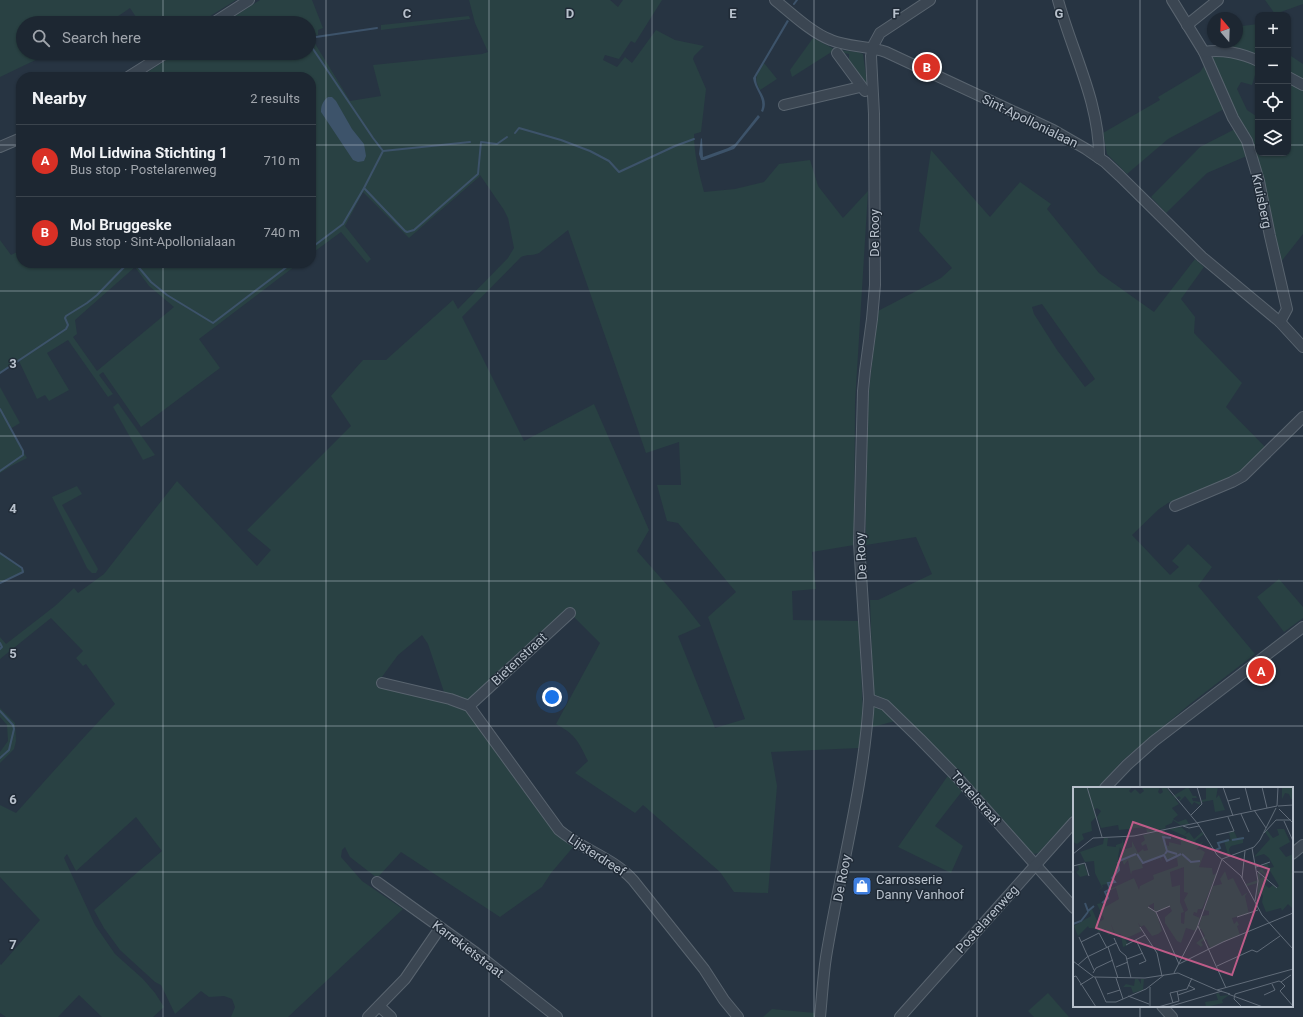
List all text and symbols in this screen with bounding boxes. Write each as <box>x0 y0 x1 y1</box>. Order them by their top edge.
text: C <box>403 6 412 21</box>
text: D <box>566 6 574 21</box>
text: E <box>729 6 737 21</box>
text: F <box>892 6 900 21</box>
text: G <box>1055 6 1064 21</box>
north arrow <box>1207 12 1243 48</box>
map controls <box>1255 12 1291 156</box>
button: + <box>1255 12 1291 48</box>
search box <box>16 16 316 60</box>
icon: search <box>30 27 52 49</box>
text: Search here <box>62 29 141 47</box>
button: − <box>1255 48 1291 84</box>
pin: B <box>914 52 940 82</box>
button: locate <box>1255 84 1291 120</box>
text: Nearby <box>32 88 87 108</box>
text: 2 results <box>250 91 300 106</box>
street label: Sint-Apollonialaan <box>980 91 1080 151</box>
button: layers <box>1255 120 1291 156</box>
text: Mol Lidwina Stichting 1 <box>70 144 228 162</box>
text: A <box>41 153 49 168</box>
text: 710 m <box>263 153 300 168</box>
text: Bus stop · Postelarenweg <box>70 162 217 177</box>
street label: Kruisberg <box>1249 172 1275 230</box>
street label: De Rooy <box>867 209 882 257</box>
text: Mol Bruggeske <box>70 216 172 234</box>
text: B <box>41 225 49 240</box>
text: 740 m <box>263 225 300 240</box>
text: Bus stop · Sint-Apollonialaan <box>70 234 235 249</box>
text: 3 <box>9 356 17 371</box>
text: 4 <box>9 501 17 516</box>
street label: De Rooy <box>852 532 870 580</box>
street label: Bietenstraat <box>488 630 550 688</box>
text: 5 <box>9 646 17 661</box>
pin: A <box>1248 656 1274 686</box>
your location <box>542 687 562 707</box>
street label: Tortelstraat <box>948 768 1004 828</box>
inset map <box>1073 787 1293 1007</box>
text: 6 <box>9 792 17 807</box>
street label: Lijsterdreef <box>566 831 629 879</box>
street label: De Rooy <box>830 853 854 903</box>
place label: Carrosserie Danny Vanhoof <box>876 872 965 902</box>
shop icon: Carrosserie Danny Vanhoof <box>851 875 873 897</box>
street label: Postelarenweg <box>953 882 1021 956</box>
street label: Karrekietstraat <box>429 917 507 981</box>
text: 7 <box>9 937 17 952</box>

